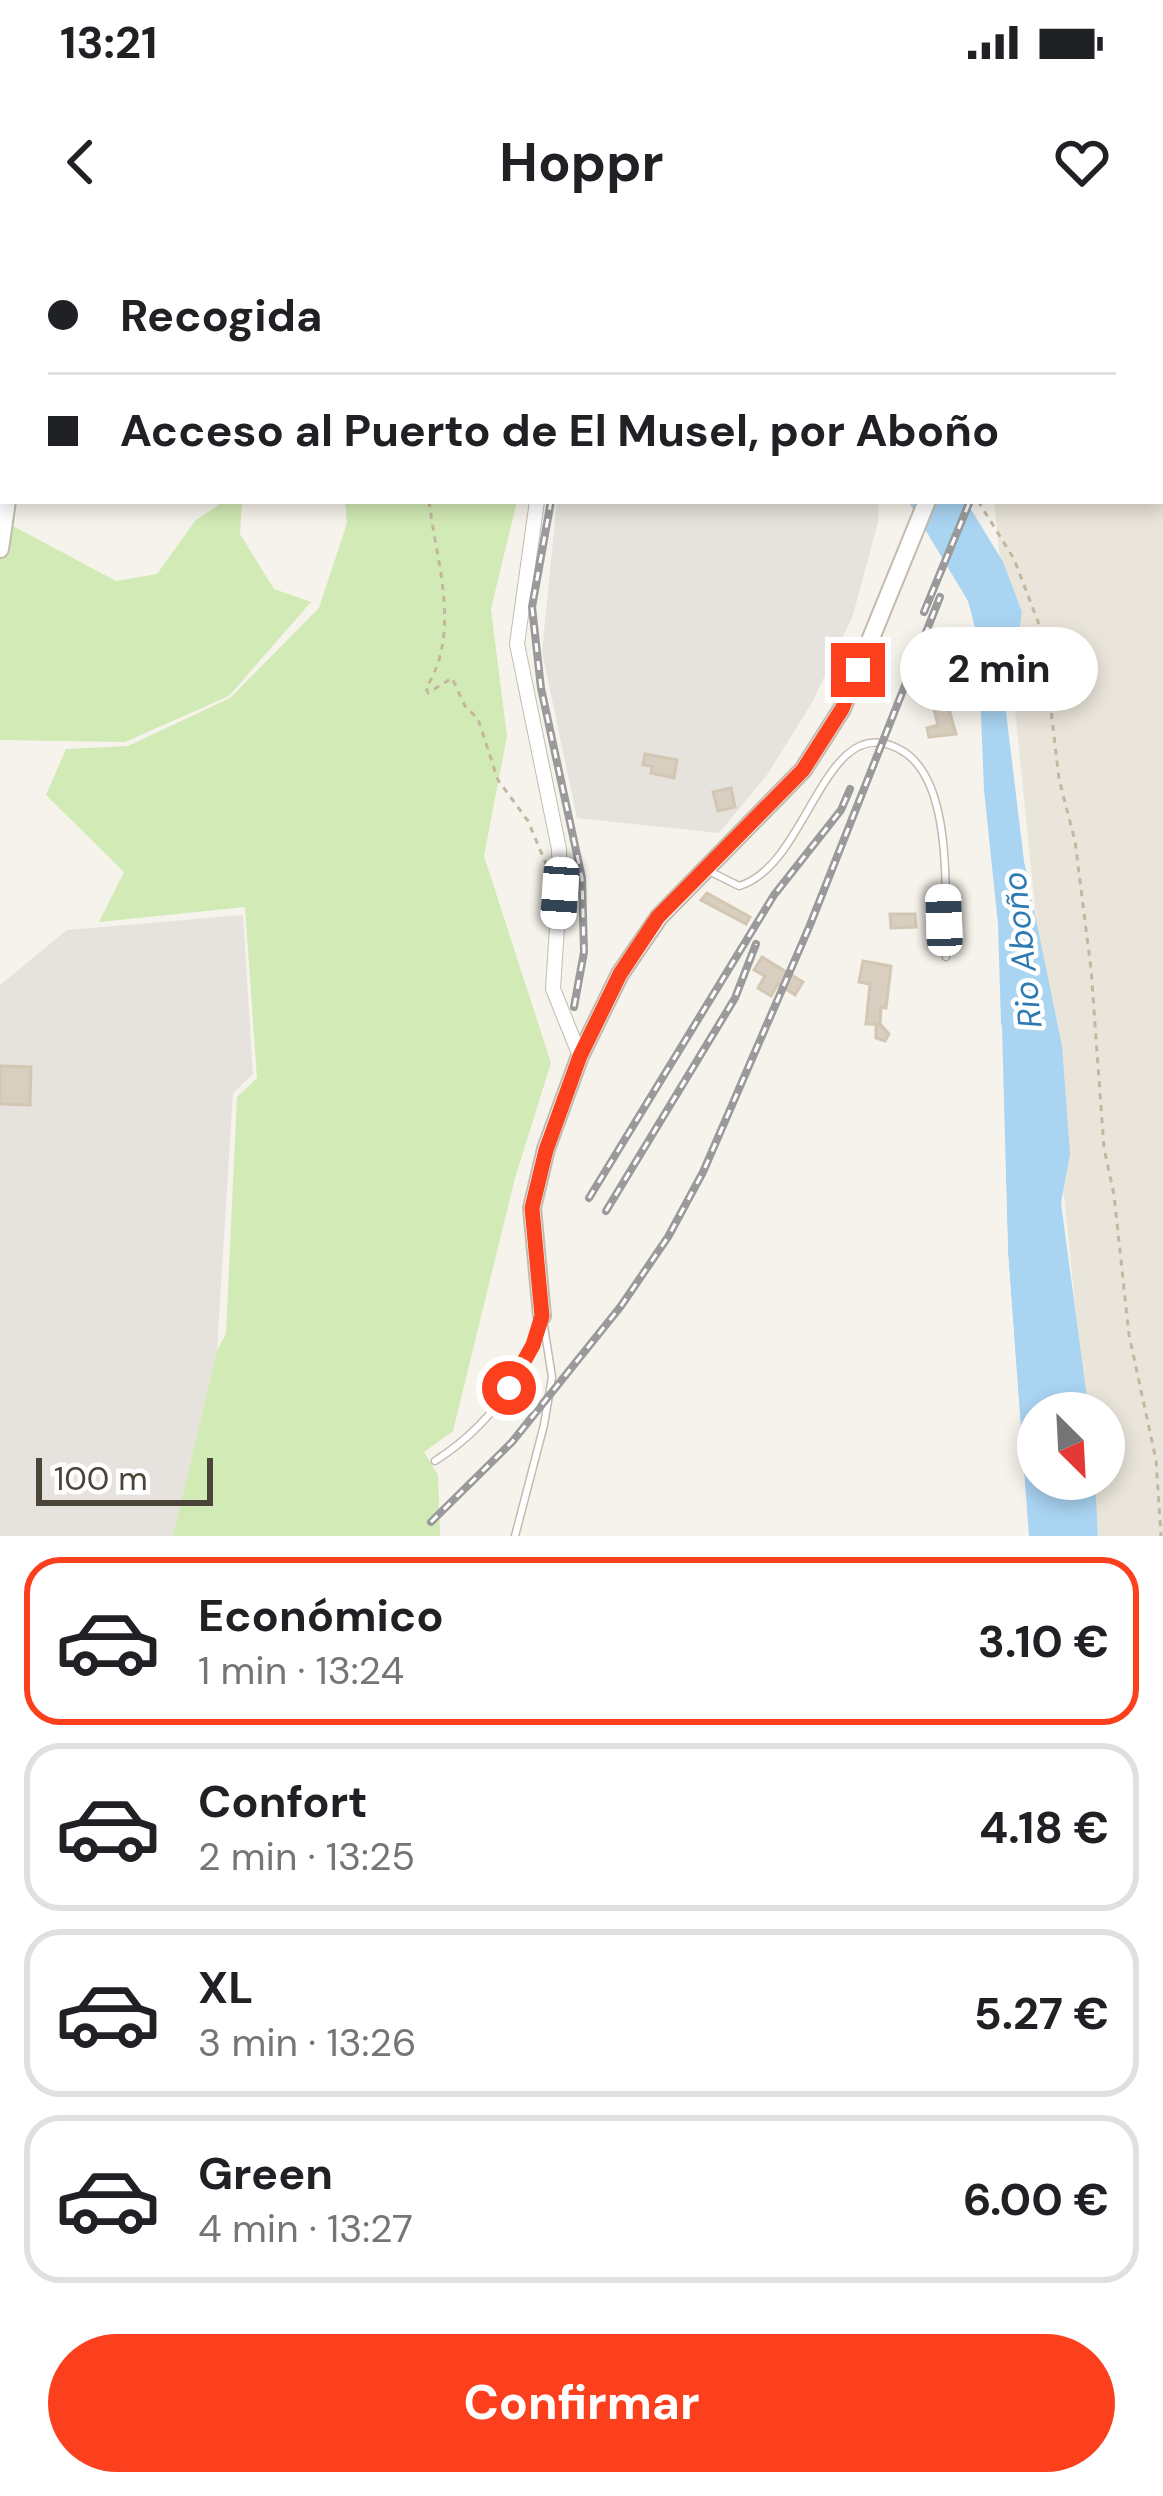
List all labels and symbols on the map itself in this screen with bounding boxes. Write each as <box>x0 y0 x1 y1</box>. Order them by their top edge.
callout: 2 min <box>900 628 1098 712</box>
route end <box>831 643 885 697</box>
car <box>540 856 580 930</box>
water label: Rio Aboño <box>992 870 1052 1030</box>
car <box>925 883 963 957</box>
route start <box>482 1361 536 1415</box>
north arrow <box>1017 1392 1125 1500</box>
scale bar <box>36 1452 213 1505</box>

